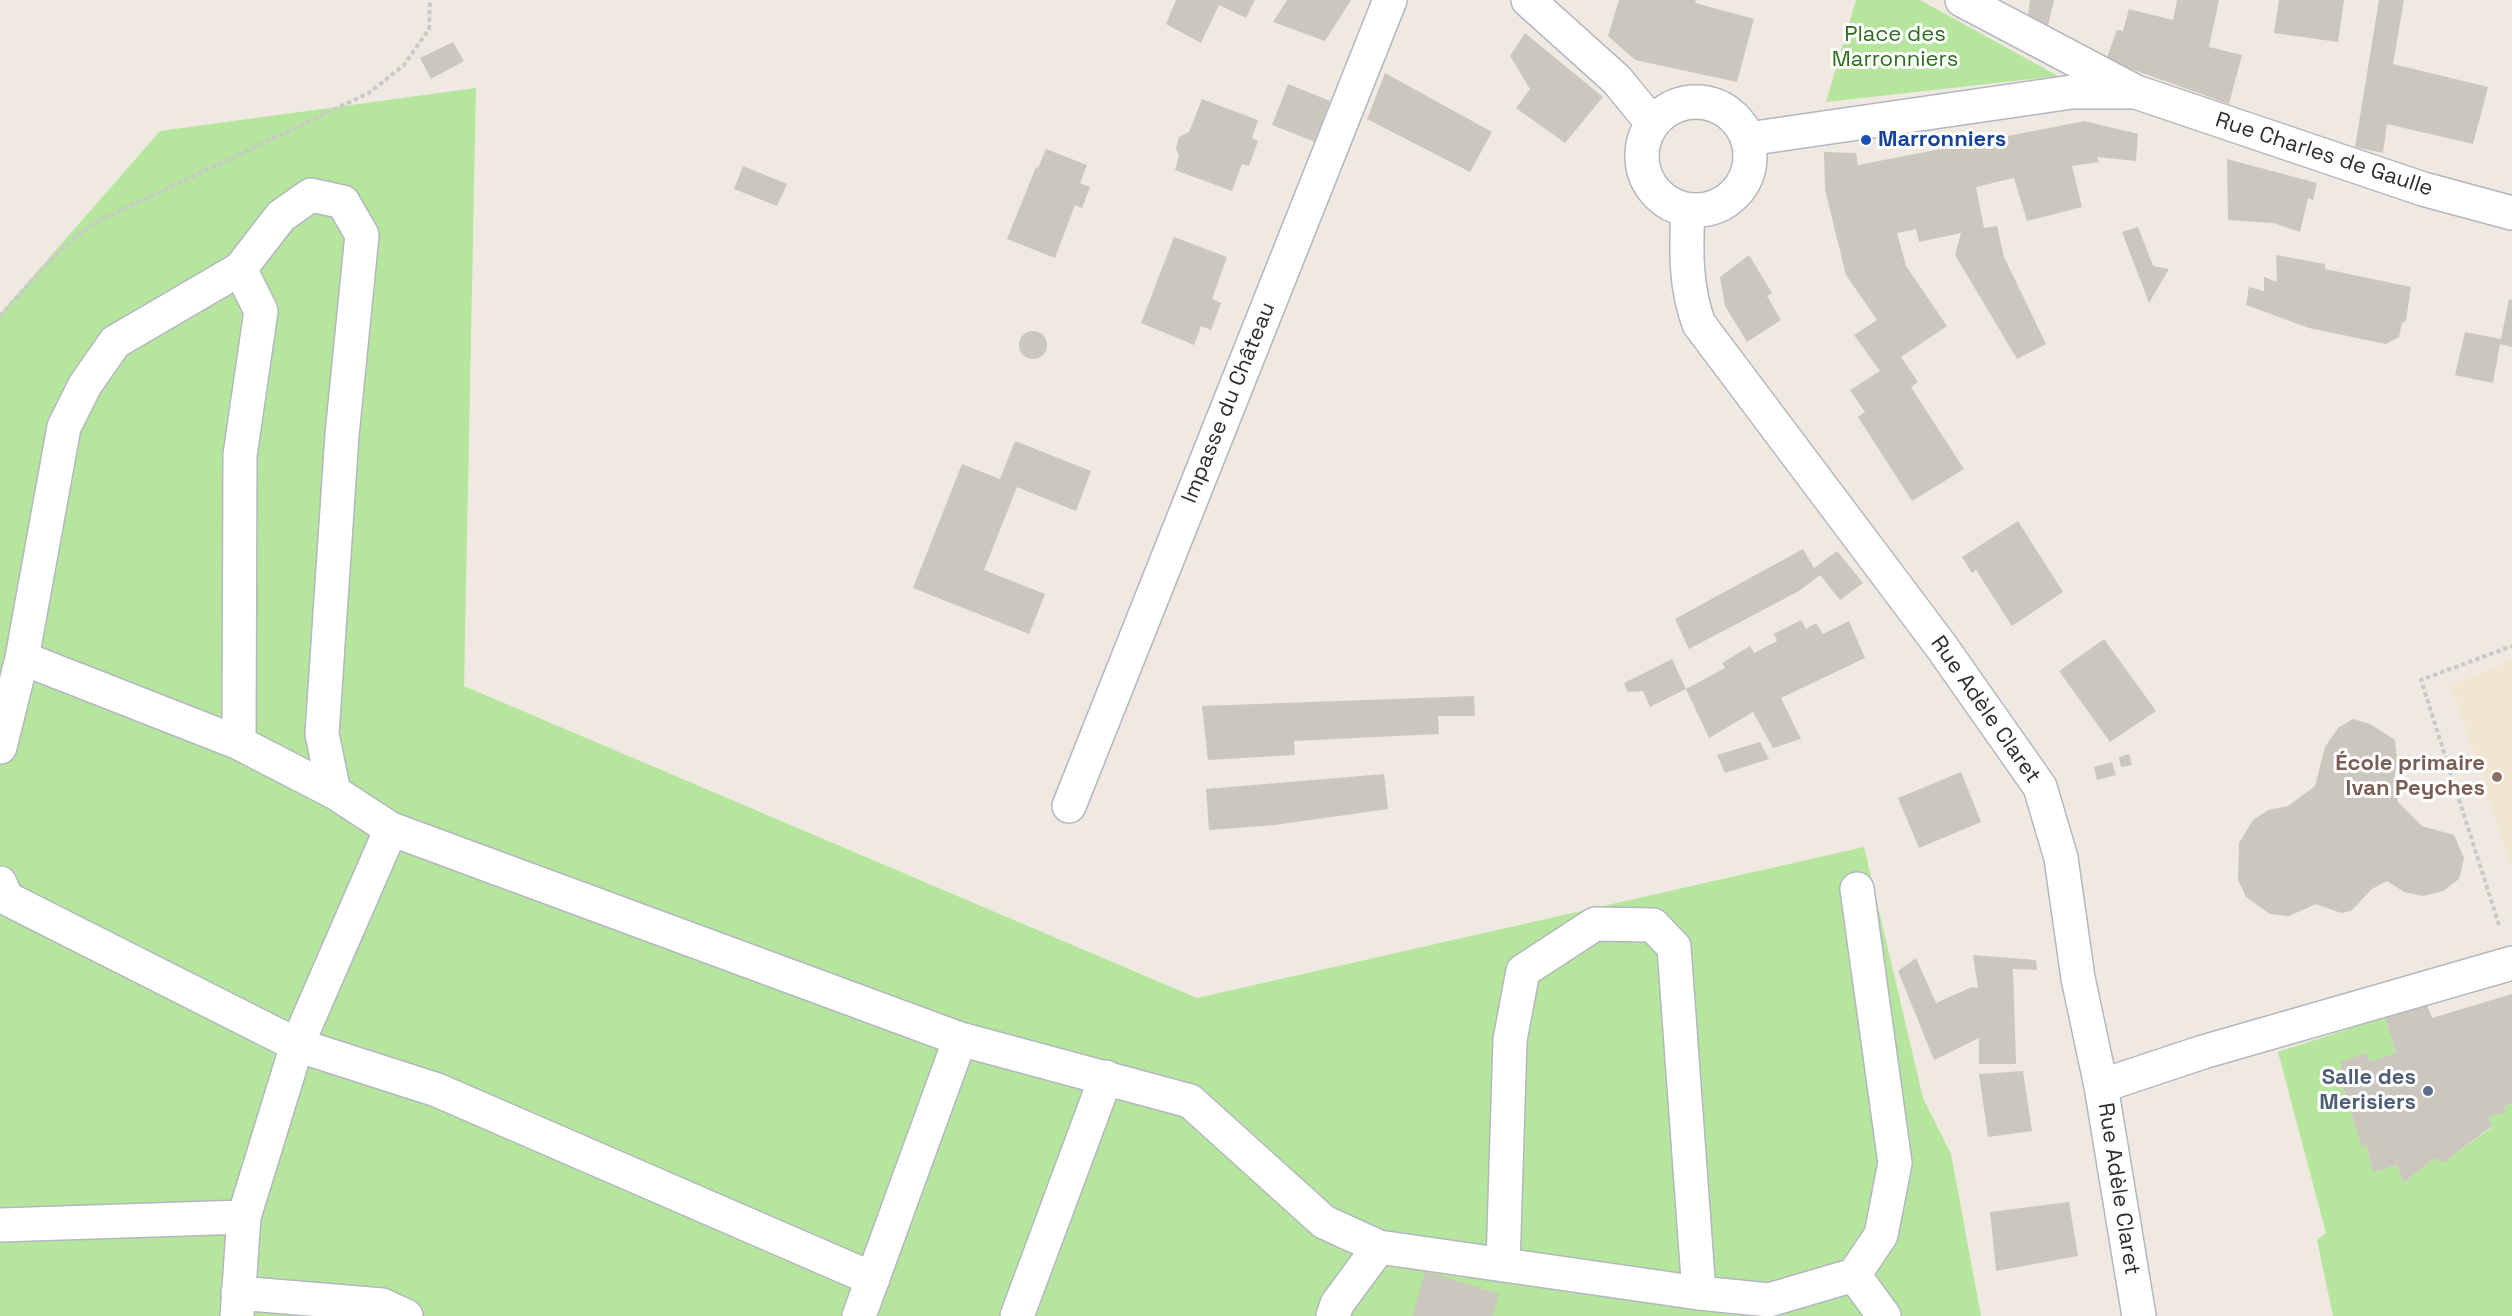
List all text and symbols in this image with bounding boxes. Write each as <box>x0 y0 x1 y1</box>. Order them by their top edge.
park label: Place des Marronniers <box>1832 22 1958 74</box>
street label: Rue Charles de Gaulle <box>2212 107 2436 203</box>
place label: Marronniers <box>1878 127 2006 153</box>
marker: Marronniers <box>1859 133 1873 147</box>
street label: Impasse du Château <box>1177 299 1281 507</box>
street label: Rue Adèle Claret <box>1924 631 2046 789</box>
place label: École primaire Ivan Peyches <box>2335 751 2485 802</box>
marker: École primaire Ivan Peyches <box>2490 770 2504 784</box>
place label: Salle des Merisiers <box>2319 1065 2416 1116</box>
marker: Salle des Merisiers <box>2421 1084 2435 1098</box>
street label: Rue Adèle Claret <box>2091 1101 2145 1277</box>

